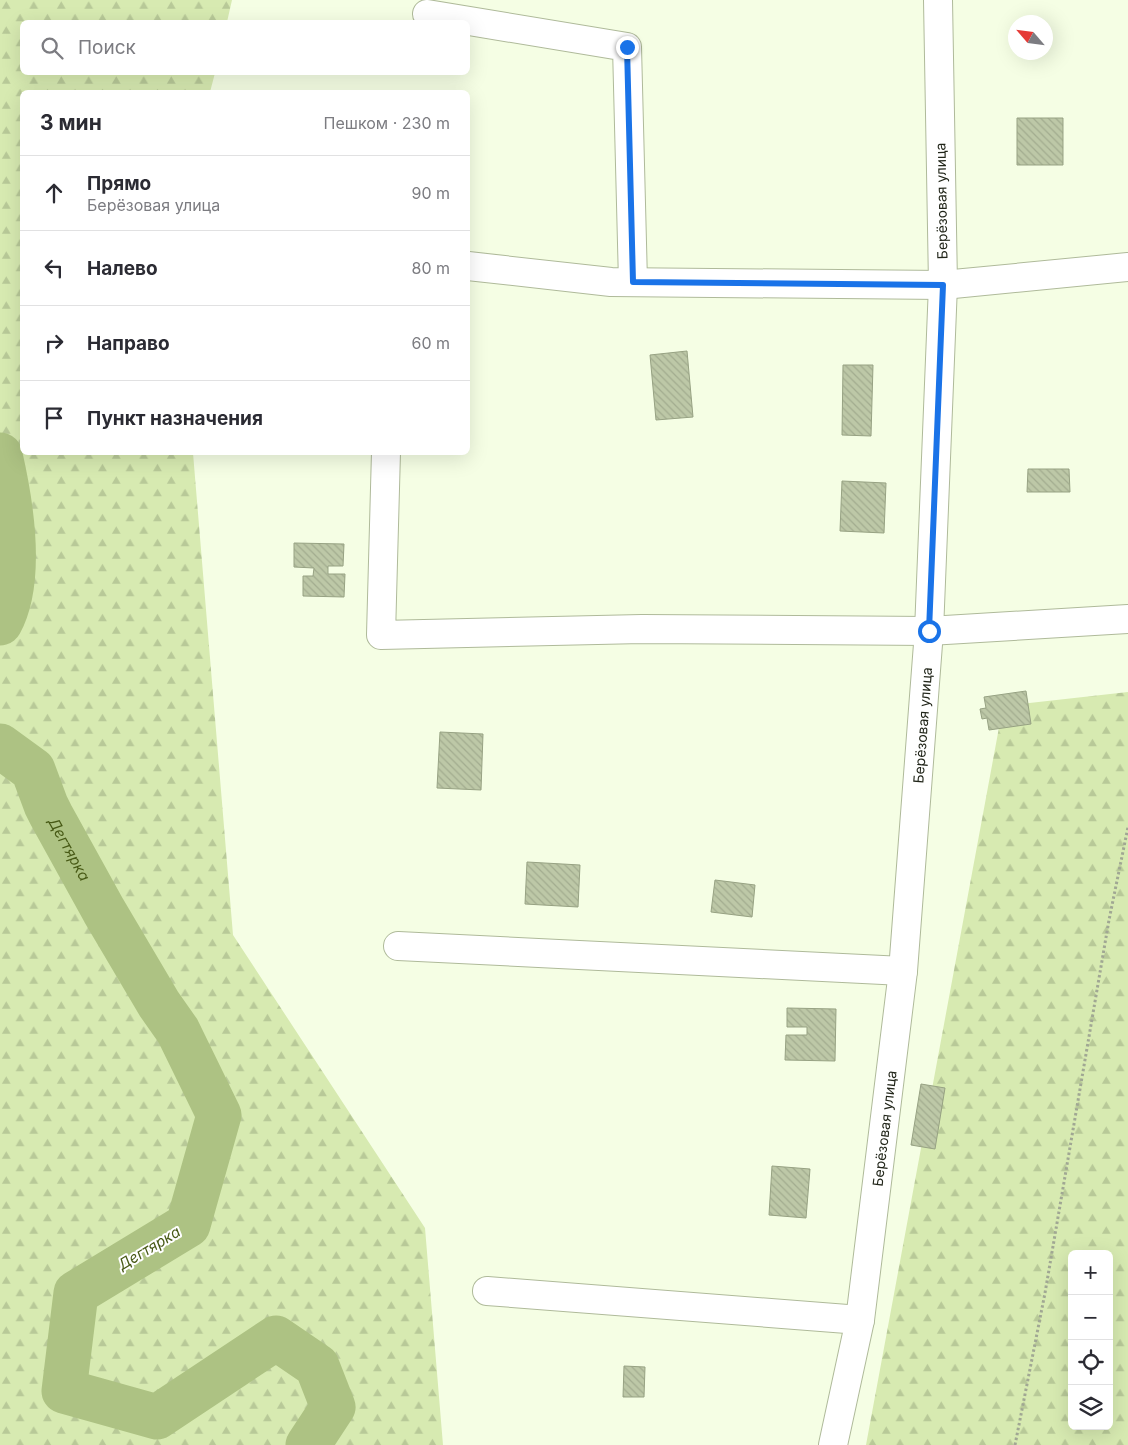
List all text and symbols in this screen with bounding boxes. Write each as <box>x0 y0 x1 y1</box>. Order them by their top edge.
north arrow <box>1008 15 1053 60</box>
search box <box>20 20 470 75</box>
icon: search <box>38 34 66 62</box>
text: Поиск <box>78 36 136 59</box>
route end <box>616 36 639 59</box>
text: 3 мин <box>40 110 102 135</box>
text: Пешком · 230 m <box>324 113 450 133</box>
street label: Берёзовая улица <box>931 143 951 259</box>
text: Прямо <box>87 172 151 195</box>
icon: ahead <box>40 179 68 207</box>
text: 90 m <box>411 183 450 203</box>
text: Берёзовая улица <box>87 195 220 215</box>
icon: left <box>40 254 68 282</box>
text: Налево <box>87 257 158 280</box>
text: 80 m <box>411 258 450 278</box>
icon: right <box>40 329 68 357</box>
text: Направо <box>87 332 170 355</box>
text: 60 m <box>411 333 450 353</box>
icon: arrive <box>40 404 68 432</box>
text: Пункт назначения <box>87 407 263 430</box>
route start <box>918 620 941 643</box>
street label: Берёзовая улица <box>909 666 935 784</box>
water label: Дегтярка <box>44 813 95 884</box>
street label: Берёзовая улица <box>868 1069 899 1187</box>
water label: Дегтярка <box>113 1222 184 1275</box>
map controls <box>1068 1250 1113 1430</box>
button: + <box>1068 1250 1113 1295</box>
button: − <box>1068 1295 1113 1340</box>
button: locate <box>1068 1340 1113 1385</box>
button: layers <box>1068 1385 1113 1430</box>

